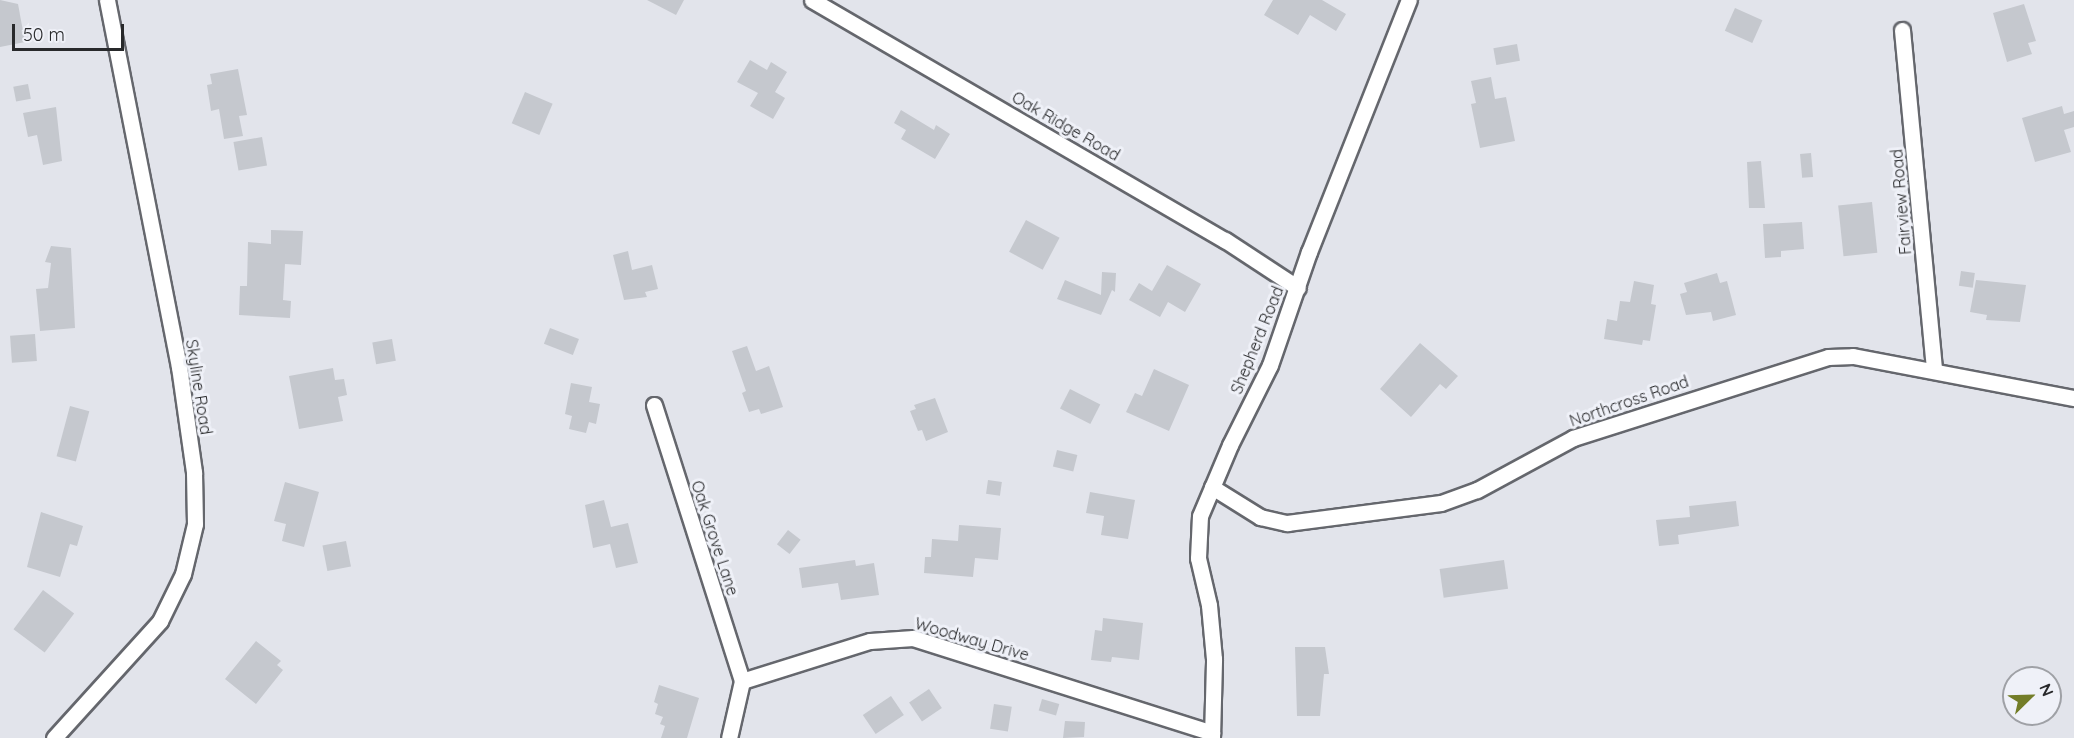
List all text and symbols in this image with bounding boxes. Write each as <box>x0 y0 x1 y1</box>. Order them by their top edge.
scale bar <box>15 12 128 50</box>
text: 50 m <box>23 23 65 46</box>
street label: Oak Ridge Road <box>1009 87 1123 165</box>
street label: Fairview Road <box>1887 148 1915 256</box>
street label: Shepherd Road <box>1227 283 1287 397</box>
street label: Skyline Road <box>182 338 216 436</box>
street label: Northcross Road <box>1567 372 1691 430</box>
street label: Oak Grove Lane <box>687 478 743 598</box>
street label: Woodway Drive <box>913 614 1031 664</box>
north arrow <box>2002 666 2062 726</box>
text: N <box>2035 680 2058 699</box>

